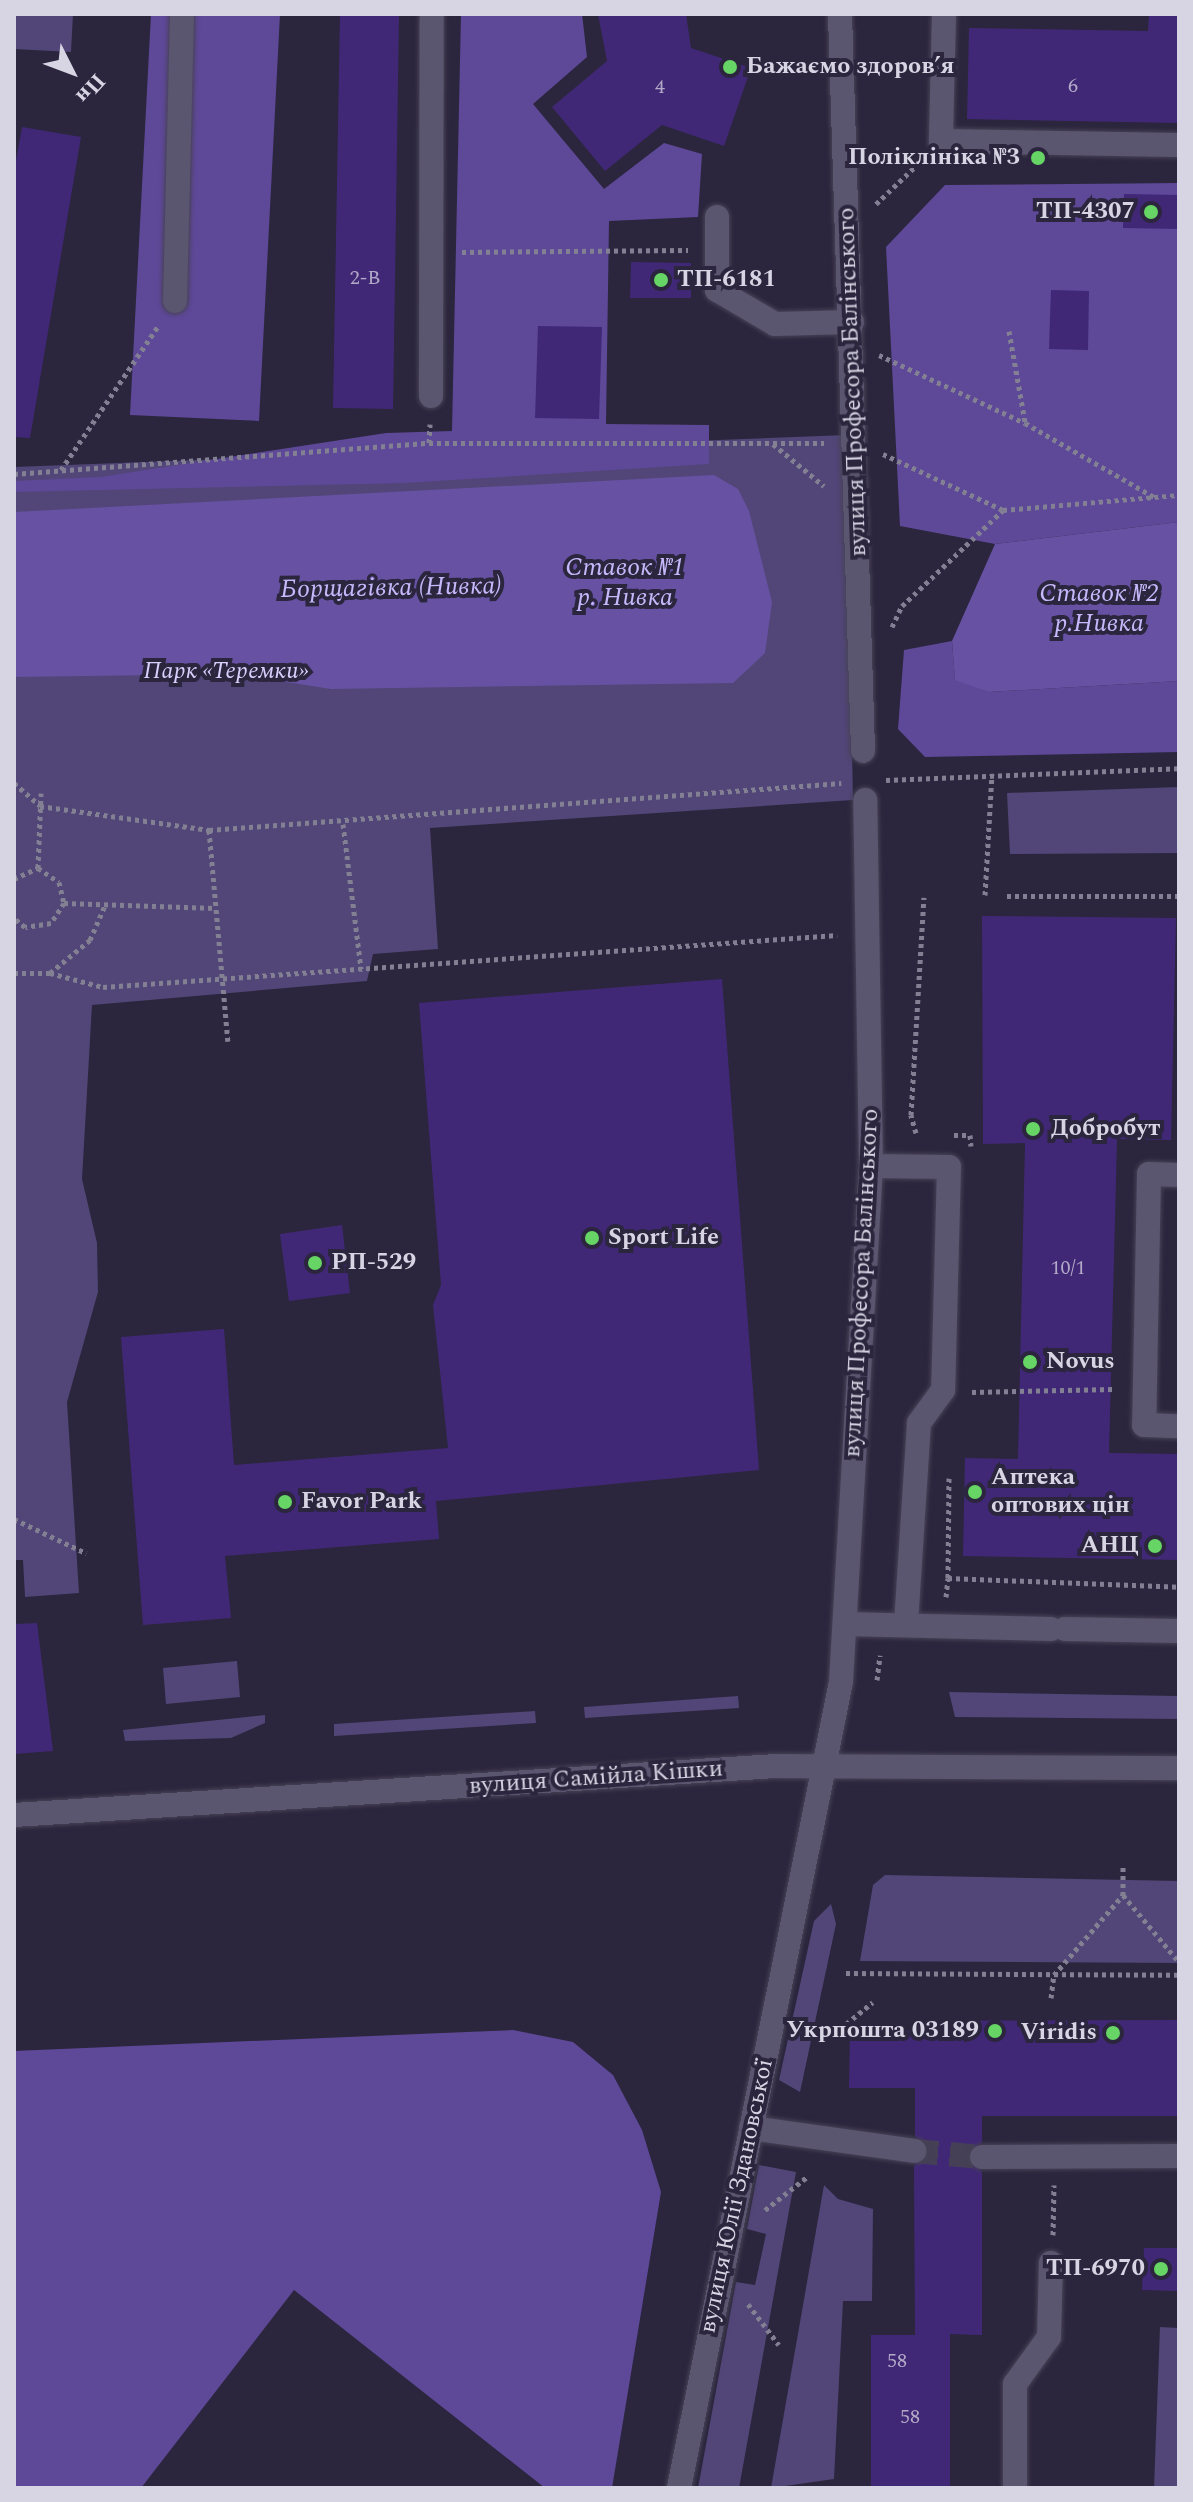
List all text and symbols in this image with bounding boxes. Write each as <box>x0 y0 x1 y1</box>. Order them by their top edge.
north arrow <box>32 32 112 112</box>
place label: Бажаємо здоровʼя <box>746 53 954 81</box>
marker: Бажаємо здоровʼя <box>721 58 739 76</box>
text: Пн <box>67 66 113 111</box>
house number: 6 <box>1068 74 1078 98</box>
house number: 4 <box>655 75 665 99</box>
place label: Поліклініка №3 <box>848 144 1020 172</box>
marker: Поліклініка №3 <box>1027 147 1049 169</box>
place label: ТП-4307 <box>1036 198 1135 226</box>
marker: ТП-4307 <box>1142 203 1160 221</box>
street label: вулиця Професора Балінського <box>833 207 873 557</box>
house number: 2-В <box>350 266 380 290</box>
place label: ТП-6181 <box>677 266 776 294</box>
marker: ТП-6181 <box>652 271 670 289</box>
water label: Ставок №1 р. Нивка <box>565 552 685 614</box>
water label: Борщагівка (Нивка) <box>280 570 502 606</box>
water label: Ставок №2 р.Нивка <box>1039 578 1159 640</box>
park label: Парк «Теремки» <box>144 658 308 686</box>
street label: вулиця Професора Балінського <box>838 1108 886 1458</box>
place label: Добробут <box>1051 1115 1160 1143</box>
marker: Добробут <box>1022 1118 1044 1140</box>
place label: Sport Life <box>608 1224 719 1252</box>
marker: Sport Life <box>583 1229 601 1247</box>
place label: РП-529 <box>331 1249 416 1277</box>
marker: РП-529 <box>306 1254 324 1272</box>
house number: 10/1 <box>1051 1256 1085 1280</box>
place label: Novus <box>1046 1348 1115 1376</box>
marker: Novus <box>1021 1353 1039 1371</box>
place label: Аптека оптових цін <box>991 1464 1130 1520</box>
marker: Аптека оптових цін <box>966 1483 984 1501</box>
place label: Favor Park <box>301 1488 422 1516</box>
marker: Favor Park <box>276 1493 294 1511</box>
place label: АНЦ <box>1081 1532 1139 1560</box>
marker: АНЦ <box>1146 1537 1164 1555</box>
street label: вулиця Самійла Кішки <box>468 1755 724 1801</box>
place label: Укрпошта 03189 <box>787 2017 979 2045</box>
place label: Viridis <box>1020 2019 1097 2047</box>
marker: Укрпошта 03189 <box>986 2022 1004 2040</box>
marker: Viridis <box>1104 2024 1122 2042</box>
street label: вулиця Юлії Здановської <box>694 2056 780 2336</box>
place label: ТП-6970 <box>1046 2255 1145 2283</box>
marker: ТП-6970 <box>1152 2260 1170 2278</box>
house number: 58 <box>887 2349 907 2373</box>
house number: 58 <box>900 2405 920 2429</box>

